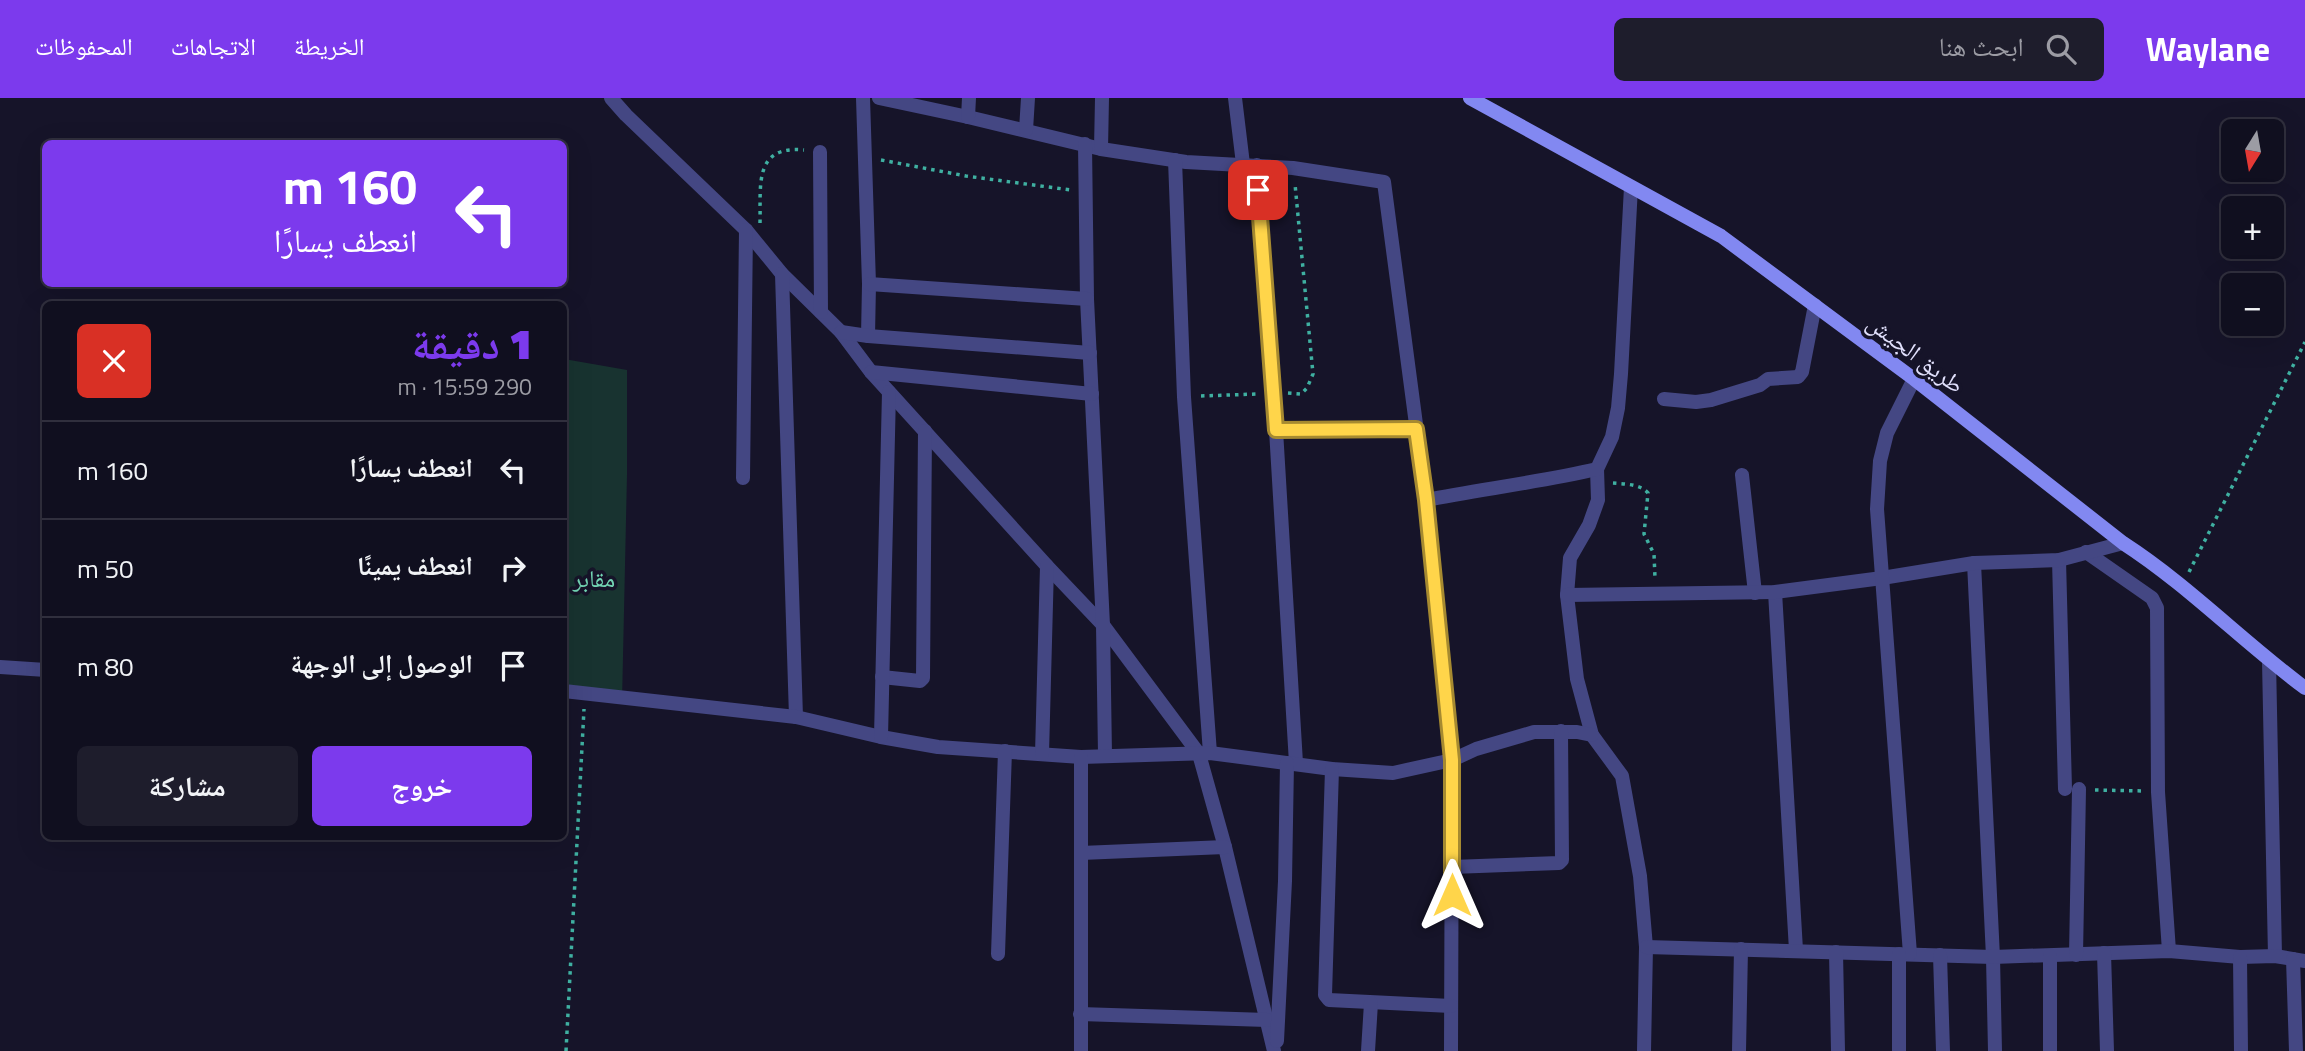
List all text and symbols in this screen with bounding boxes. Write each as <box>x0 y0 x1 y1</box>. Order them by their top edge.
search box <box>1614 18 2104 81</box>
text: Waylane <box>2146 24 2270 74</box>
text: ابحث هنا <box>1939 27 2024 66</box>
text: المحفوظات <box>35 28 133 64</box>
text: الاتجاهات <box>171 28 256 64</box>
text: الخريطة <box>294 28 365 64</box>
icon: search <box>2042 30 2080 68</box>
north arrow <box>2221 119 2284 182</box>
map controls <box>2221 119 2284 336</box>
text: 160 m <box>283 148 417 223</box>
pin <box>1228 160 1288 220</box>
icon: left <box>441 168 532 259</box>
icon: arrive <box>1239 171 1277 209</box>
button: + <box>2221 196 2284 259</box>
text: انعطف يسارًا <box>274 216 417 264</box>
button: − <box>2221 273 2284 336</box>
street label: طريق الجيش <box>1860 304 1972 402</box>
text: 1 دقيقة <box>412 311 532 375</box>
button: close <box>77 324 151 398</box>
text: 290 m · 15:59 <box>397 369 532 404</box>
text: انعطف يسارًا <box>349 448 473 487</box>
text: 160 m <box>77 451 148 490</box>
icon: left <box>494 451 532 489</box>
text: انعطف يمينًا <box>357 546 473 585</box>
text: 50 m <box>77 549 134 588</box>
icon: right <box>494 549 532 587</box>
park label: مقابر <box>572 560 615 596</box>
text: الوصول إلى الوجهة <box>291 644 473 683</box>
text: 80 m <box>77 647 134 686</box>
icon: arrive <box>494 647 532 685</box>
button: مشاركة <box>77 746 298 826</box>
button: خروج <box>312 746 532 826</box>
position arrow <box>1415 858 1489 932</box>

